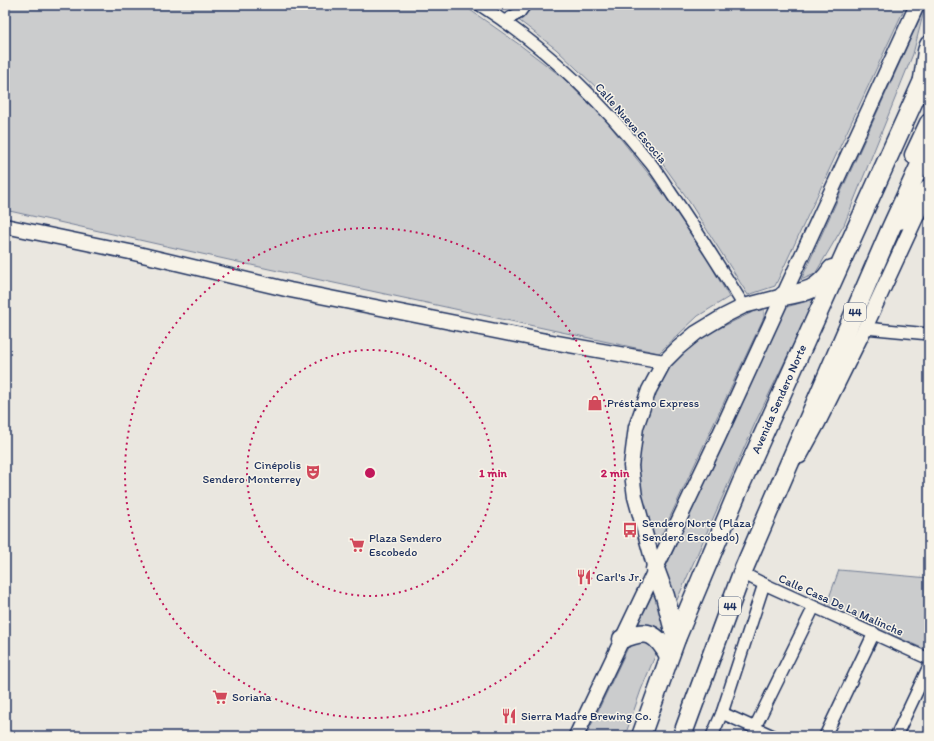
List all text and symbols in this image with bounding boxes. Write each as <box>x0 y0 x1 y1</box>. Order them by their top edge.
street label: Calle Nueva Escocia <box>592 80 670 166</box>
road number: 44 <box>844 303 866 321</box>
street label: Avenida Sendero Norte <box>749 342 809 456</box>
shop icon: Préstamo Express <box>586 394 604 412</box>
place label: Préstamo Express <box>607 396 699 410</box>
place label: Cinépolis Sendero Monterrey <box>203 458 301 486</box>
theatre icon: Cinépolis Sendero Monterrey <box>304 463 322 481</box>
centre of rings <box>363 466 377 480</box>
text: 1 min <box>479 466 508 480</box>
text: 2 min <box>601 466 630 480</box>
place label: Sendero Norte (Plaza Sendero Escobedo) <box>642 516 752 544</box>
bus stop icon: Sendero Norte (Plaza Sendero Escobedo) <box>621 521 639 539</box>
place label: Plaza Sendero Escobedo <box>369 531 442 559</box>
supermarket icon: Plaza Sendero Escobedo <box>348 536 366 554</box>
restaurant icon: Carl's Jr. <box>575 568 593 586</box>
place label: Carl's Jr. <box>596 570 642 584</box>
street label: Calle Casa De La Malinche <box>776 571 906 639</box>
road number: 44 <box>719 597 741 615</box>
supermarket icon: Soriana <box>211 688 229 706</box>
place label: Soriana <box>232 690 272 704</box>
restaurant icon: Sierra Madre Brewing Co. <box>500 707 518 725</box>
place label: Sierra Madre Brewing Co. <box>521 709 652 723</box>

